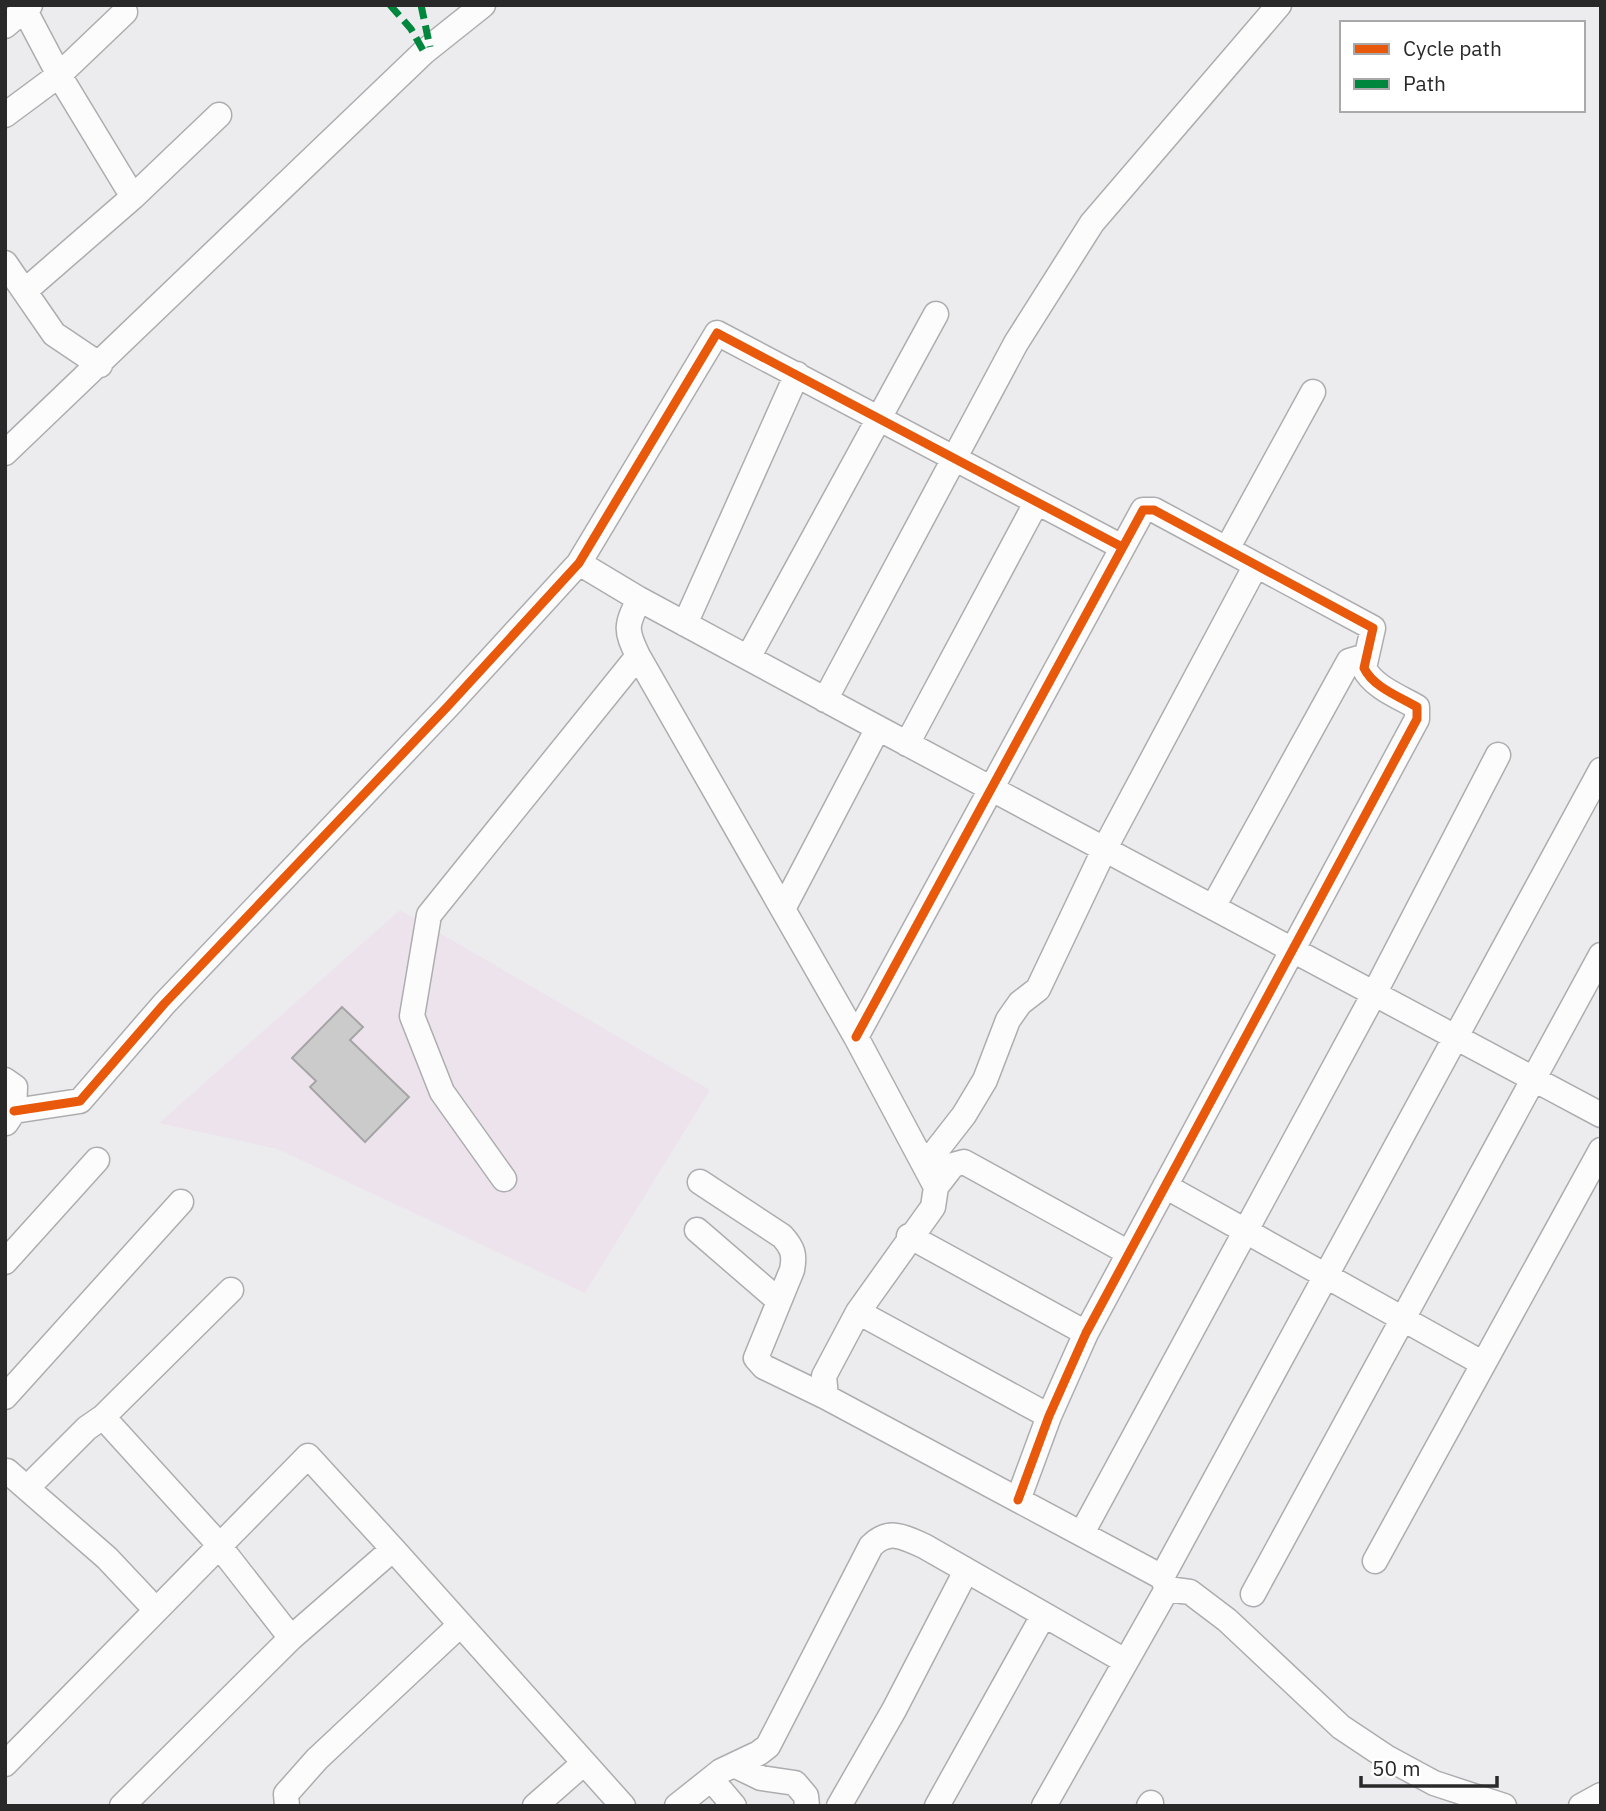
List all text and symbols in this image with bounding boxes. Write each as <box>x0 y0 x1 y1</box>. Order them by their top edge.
legend <box>1340 21 1585 112</box>
text: Cycle path <box>1403 34 1502 62</box>
text: Path <box>1403 69 1446 97</box>
scale bar <box>1361 1744 1498 1788</box>
text: 50 m <box>1372 1754 1421 1782</box>

